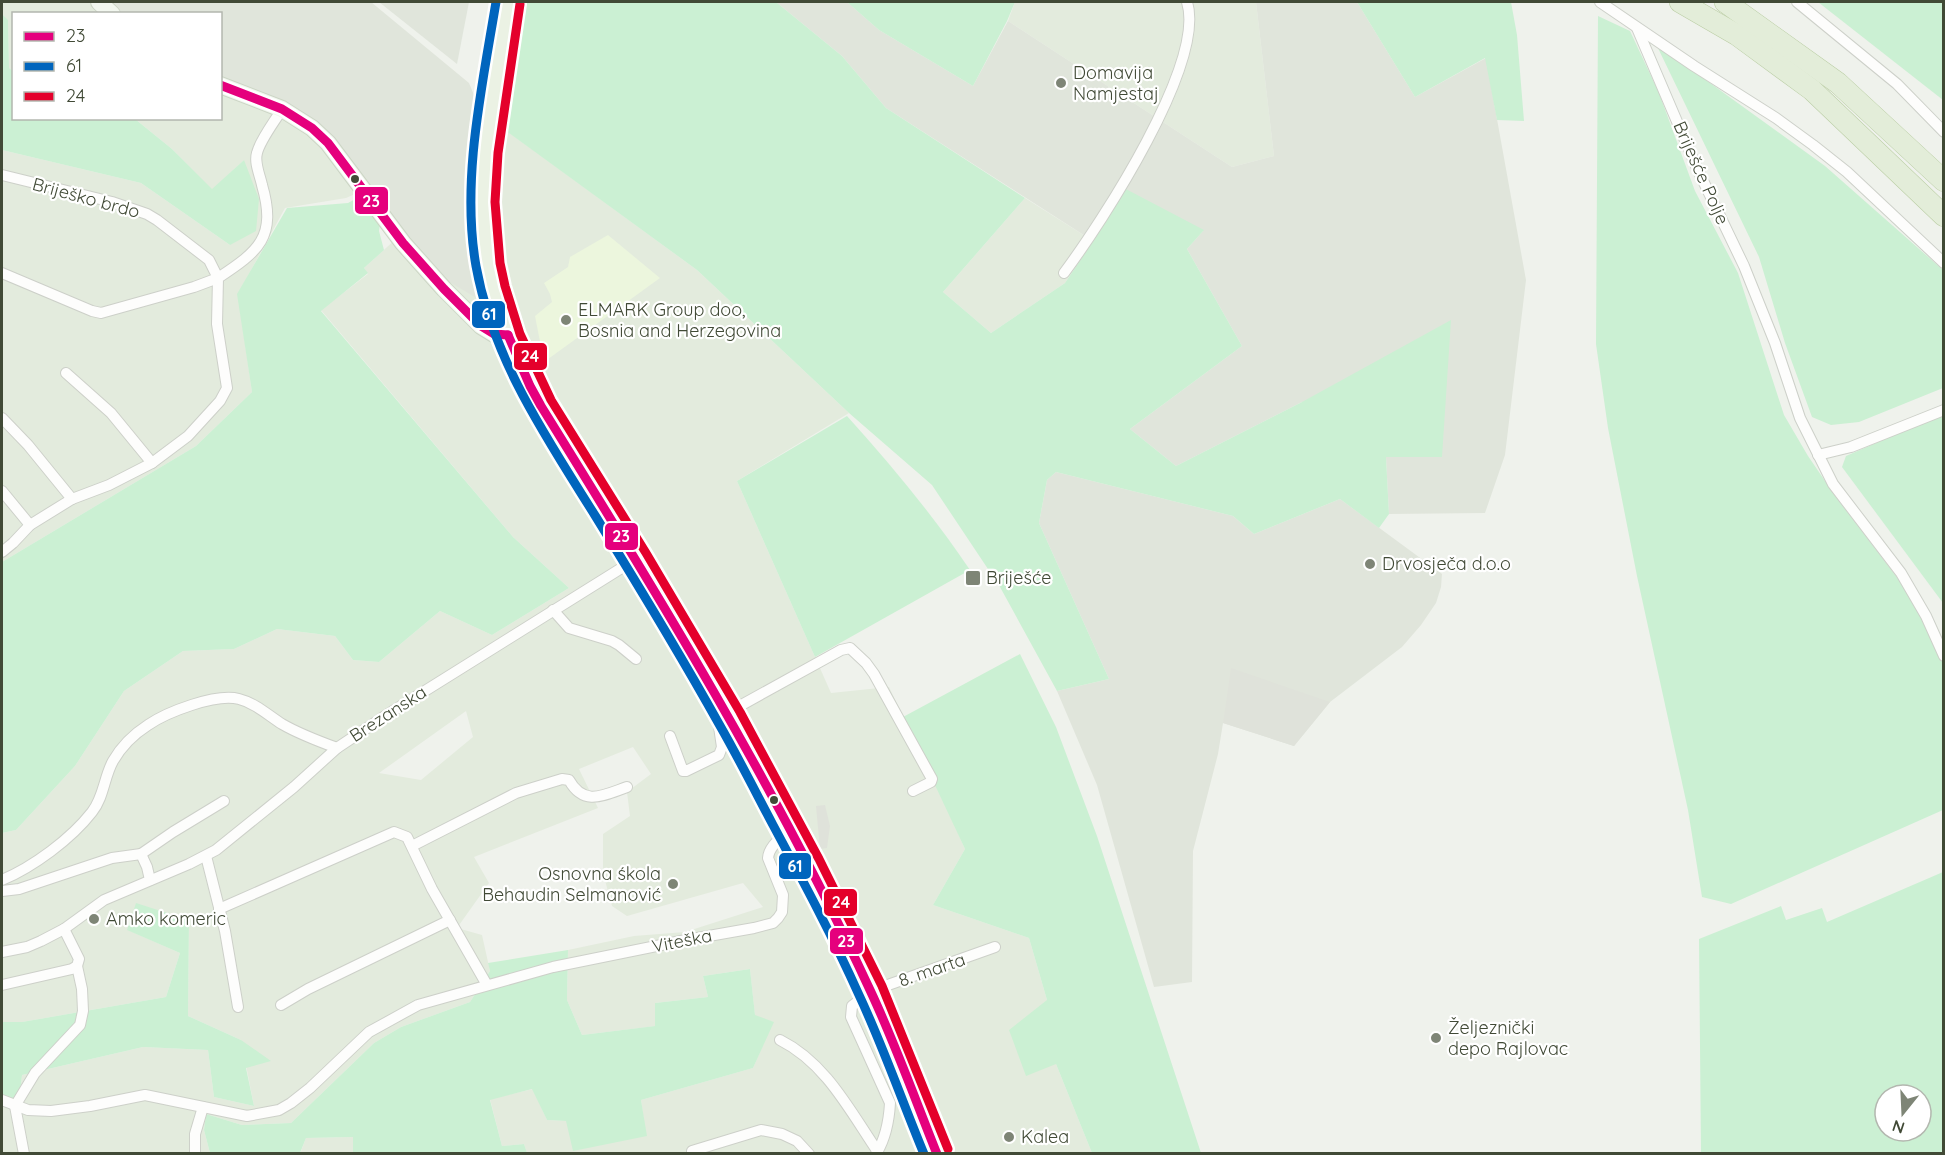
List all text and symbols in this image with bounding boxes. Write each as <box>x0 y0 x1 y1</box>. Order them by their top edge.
legend <box>12 12 222 120</box>
text: 23 <box>66 24 85 47</box>
text: 61 <box>66 54 82 77</box>
place label: Domavija Namjestaj <box>1073 61 1159 105</box>
marker: Domavija Namjestaj <box>1054 76 1068 90</box>
text: 24 <box>66 84 85 107</box>
street label: Briješće Polje <box>1668 118 1734 228</box>
street label: Briješko brdo <box>30 172 142 223</box>
unlabelled marker <box>349 173 361 185</box>
line badge: 23 <box>354 186 389 215</box>
text: 23 <box>362 191 380 211</box>
place label: ELMARK Group doo, Bosnia and Herzegovina <box>578 298 781 342</box>
line badge: 61 <box>471 300 506 329</box>
text: 61 <box>482 304 496 324</box>
marker: ELMARK Group doo, Bosnia and Herzegovina <box>559 313 573 327</box>
line badge: 24 <box>513 342 548 371</box>
text: 24 <box>521 346 540 366</box>
line badge: 23 <box>604 522 639 551</box>
text: 23 <box>612 526 630 546</box>
place label: Drvosječa d.o.o <box>1382 552 1511 575</box>
marker: Drvosječa d.o.o <box>1363 557 1377 571</box>
place label: Briješće <box>986 566 1051 589</box>
marker: Briješće <box>964 569 982 587</box>
street label: Brezanska <box>345 680 431 747</box>
unlabelled marker <box>768 794 780 806</box>
line badge: 61 <box>778 852 812 880</box>
text: 61 <box>788 856 802 876</box>
place label: Osnovna śkola Behaudin Selmanović <box>482 862 661 906</box>
marker: Osnovna śkola Behaudin Selmanović <box>666 877 680 891</box>
line badge: 24 <box>823 888 858 917</box>
text: 24 <box>832 892 851 912</box>
place label: Amko komeric <box>106 907 226 930</box>
marker: Amko komeric <box>87 912 101 926</box>
street label: Viteška <box>650 923 714 958</box>
line badge: 23 <box>829 927 864 955</box>
text: 23 <box>837 931 855 951</box>
street label: 8. marta <box>895 947 968 992</box>
place label: Željeznički depo Rajlovac <box>1448 1016 1568 1060</box>
marker: Željeznički depo Rajlovac <box>1429 1031 1443 1045</box>
north arrow <box>1873 1083 1933 1143</box>
text: N <box>1890 1116 1907 1139</box>
place label: Kalea <box>1021 1125 1069 1148</box>
marker: Kalea <box>1002 1130 1016 1144</box>

